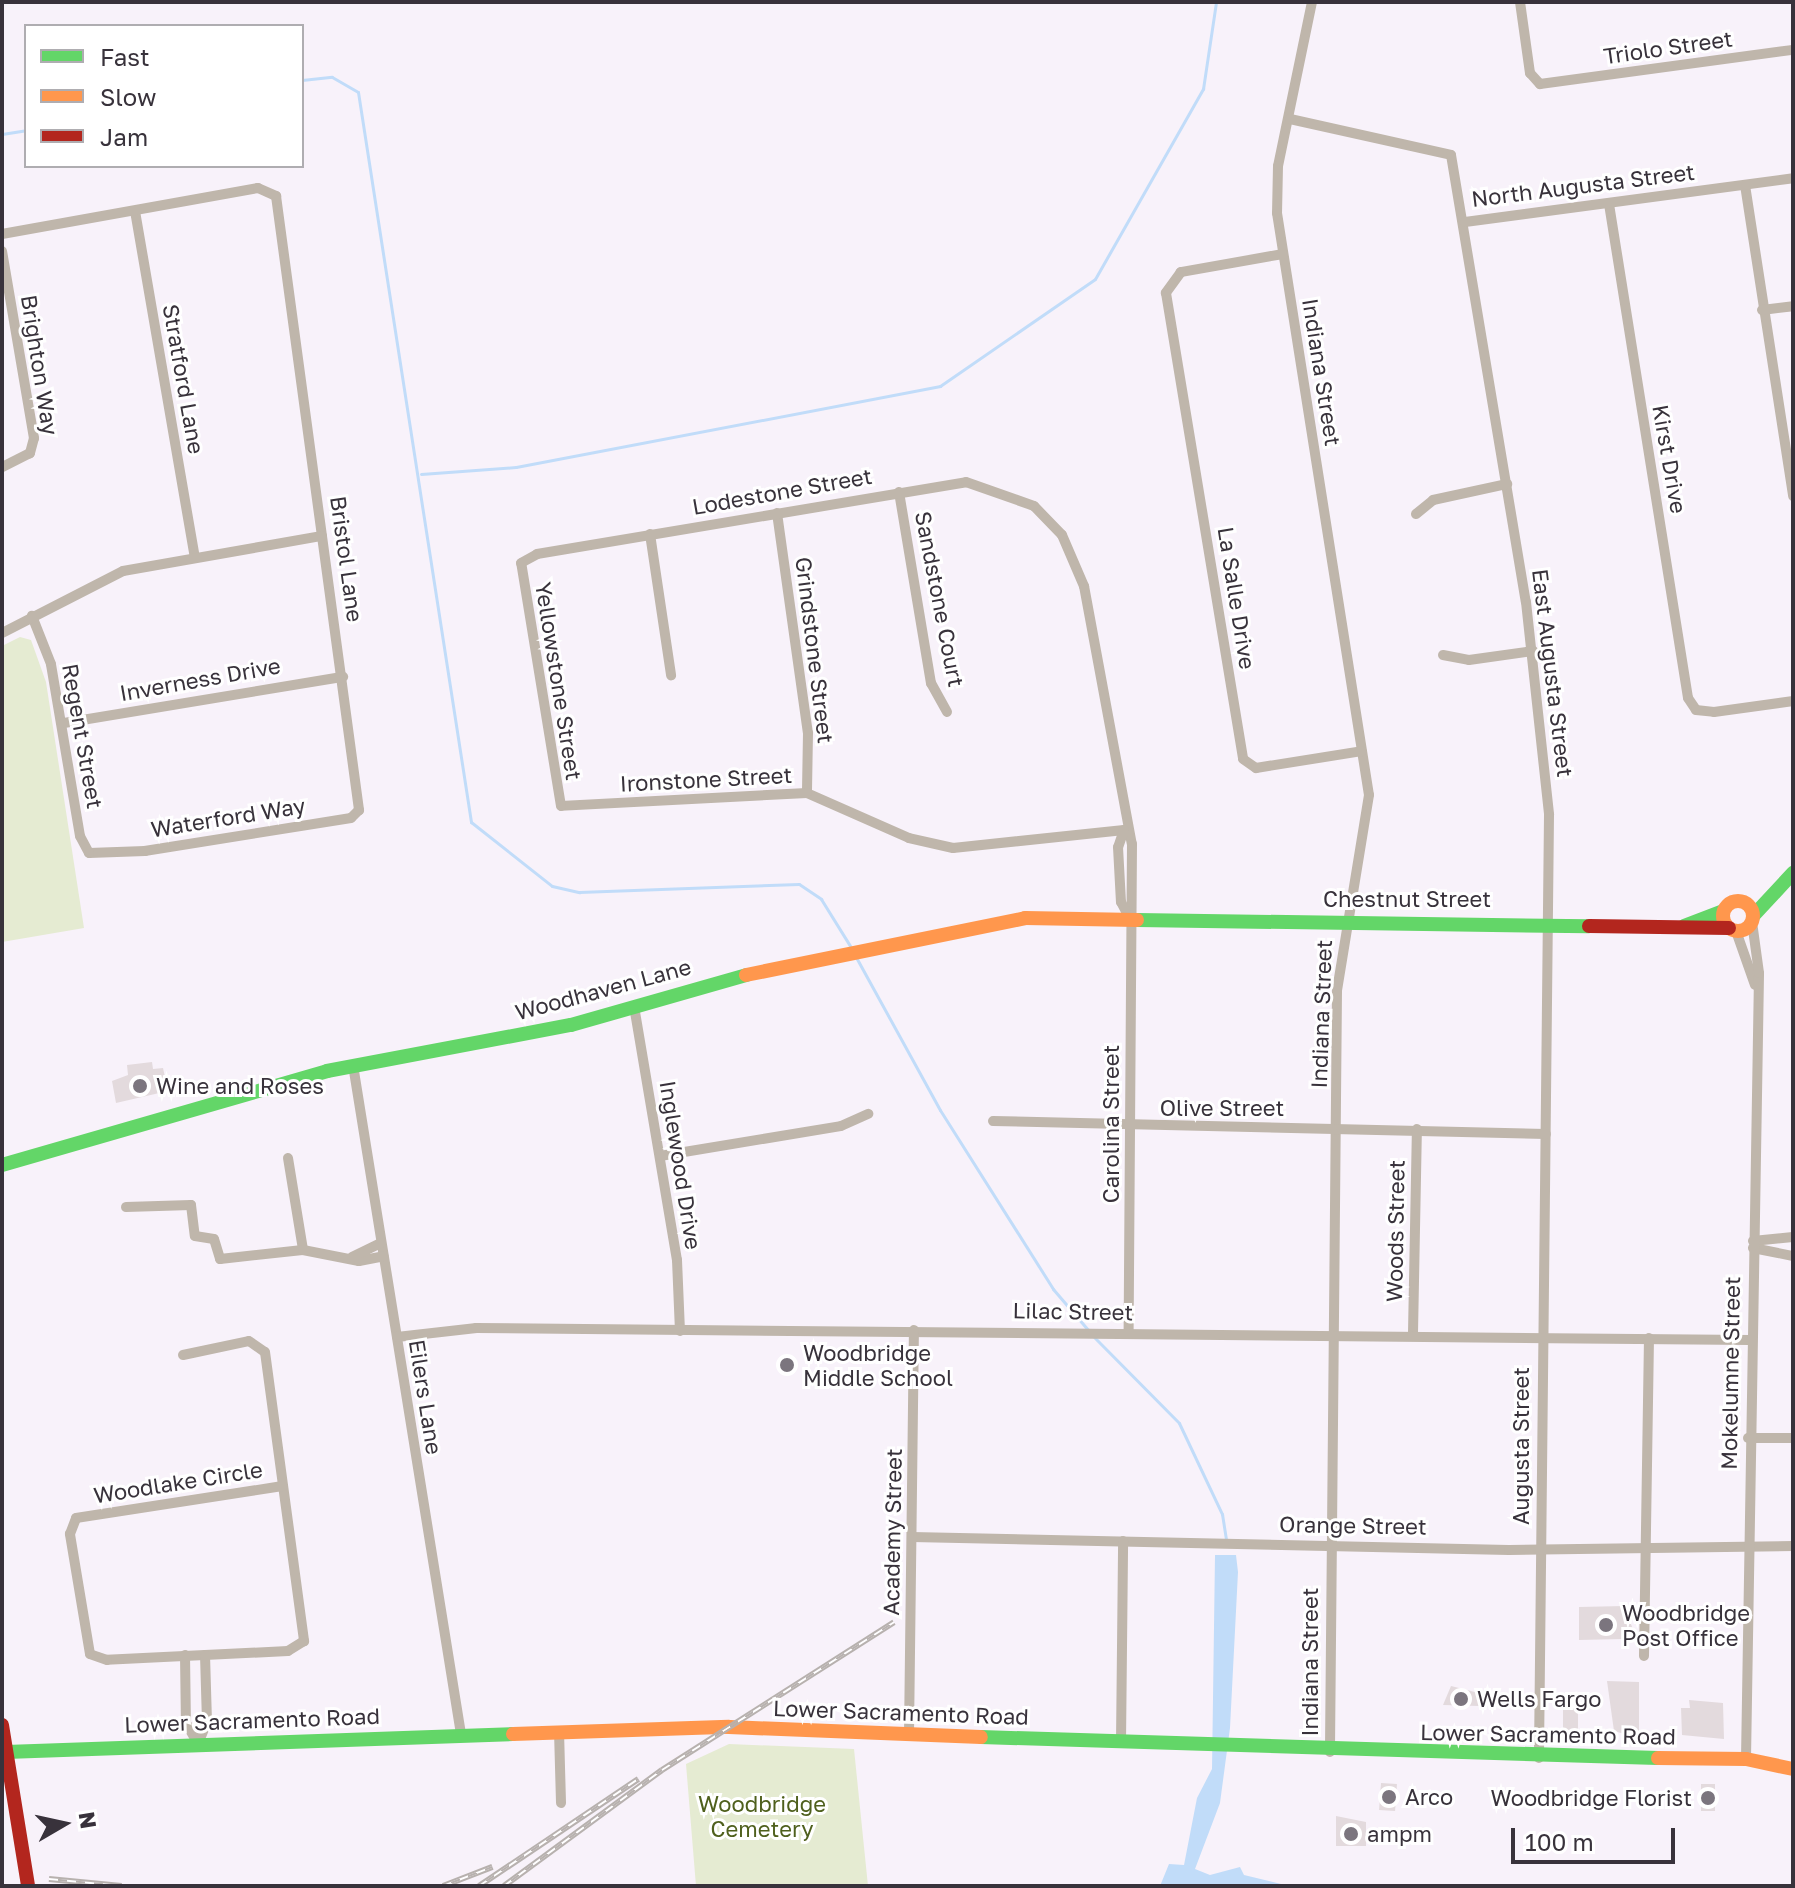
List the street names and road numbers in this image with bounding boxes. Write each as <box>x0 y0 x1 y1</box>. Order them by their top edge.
street label: Triolo Street <box>1602 25 1734 69</box>
street label: North Augusta Street <box>1470 158 1696 212</box>
street label: Brighton Way <box>16 293 64 437</box>
street label: Indiana Street <box>1297 296 1347 448</box>
street label: Stratford Lane <box>158 302 210 456</box>
street label: Kirst Drive <box>1647 402 1693 516</box>
street label: Lodestone Street <box>690 462 874 520</box>
street label: Bristol Lane <box>325 494 369 624</box>
street label: Sandstone Court <box>910 509 970 689</box>
street label: La Salle Drive <box>1213 525 1261 671</box>
street label: Grindstone Street <box>790 555 840 745</box>
street label: East Augusta Street <box>1527 567 1579 779</box>
street label: Yellowstone Street <box>530 580 588 782</box>
street label: Inverness Drive <box>118 652 282 706</box>
street label: Regent Street <box>57 662 109 810</box>
street label: Ironstone Street <box>619 761 793 797</box>
street label: Waterford Way <box>149 792 307 842</box>
street label: Chestnut Street <box>1323 886 1491 912</box>
street label: Indiana Street <box>1305 939 1337 1089</box>
street label: Woodhaven Lane <box>512 953 694 1025</box>
street label: Carolina Street <box>1098 1045 1124 1203</box>
street label: Inglewood Drive <box>655 1079 707 1251</box>
street label: Olive Street <box>1160 1095 1284 1121</box>
street label: Woods Street <box>1381 1160 1409 1302</box>
street label: Mokelumne Street <box>1715 1276 1745 1470</box>
street label: Lilac Street <box>1013 1297 1133 1325</box>
street label: Eilers Lane <box>404 1338 448 1456</box>
street label: Augusta Street <box>1508 1367 1534 1525</box>
street label: Academy Street <box>877 1448 907 1616</box>
street label: Woodlake Circle <box>92 1456 264 1508</box>
street label: Orange Street <box>1279 1511 1427 1539</box>
street label: Indiana Street <box>1297 1588 1323 1736</box>
street label: Lower Sacramento Road <box>773 1694 1029 1730</box>
street label: Lower Sacramento Road <box>124 1702 380 1738</box>
street label: Lower Sacramento Road <box>1420 1719 1676 1749</box>

